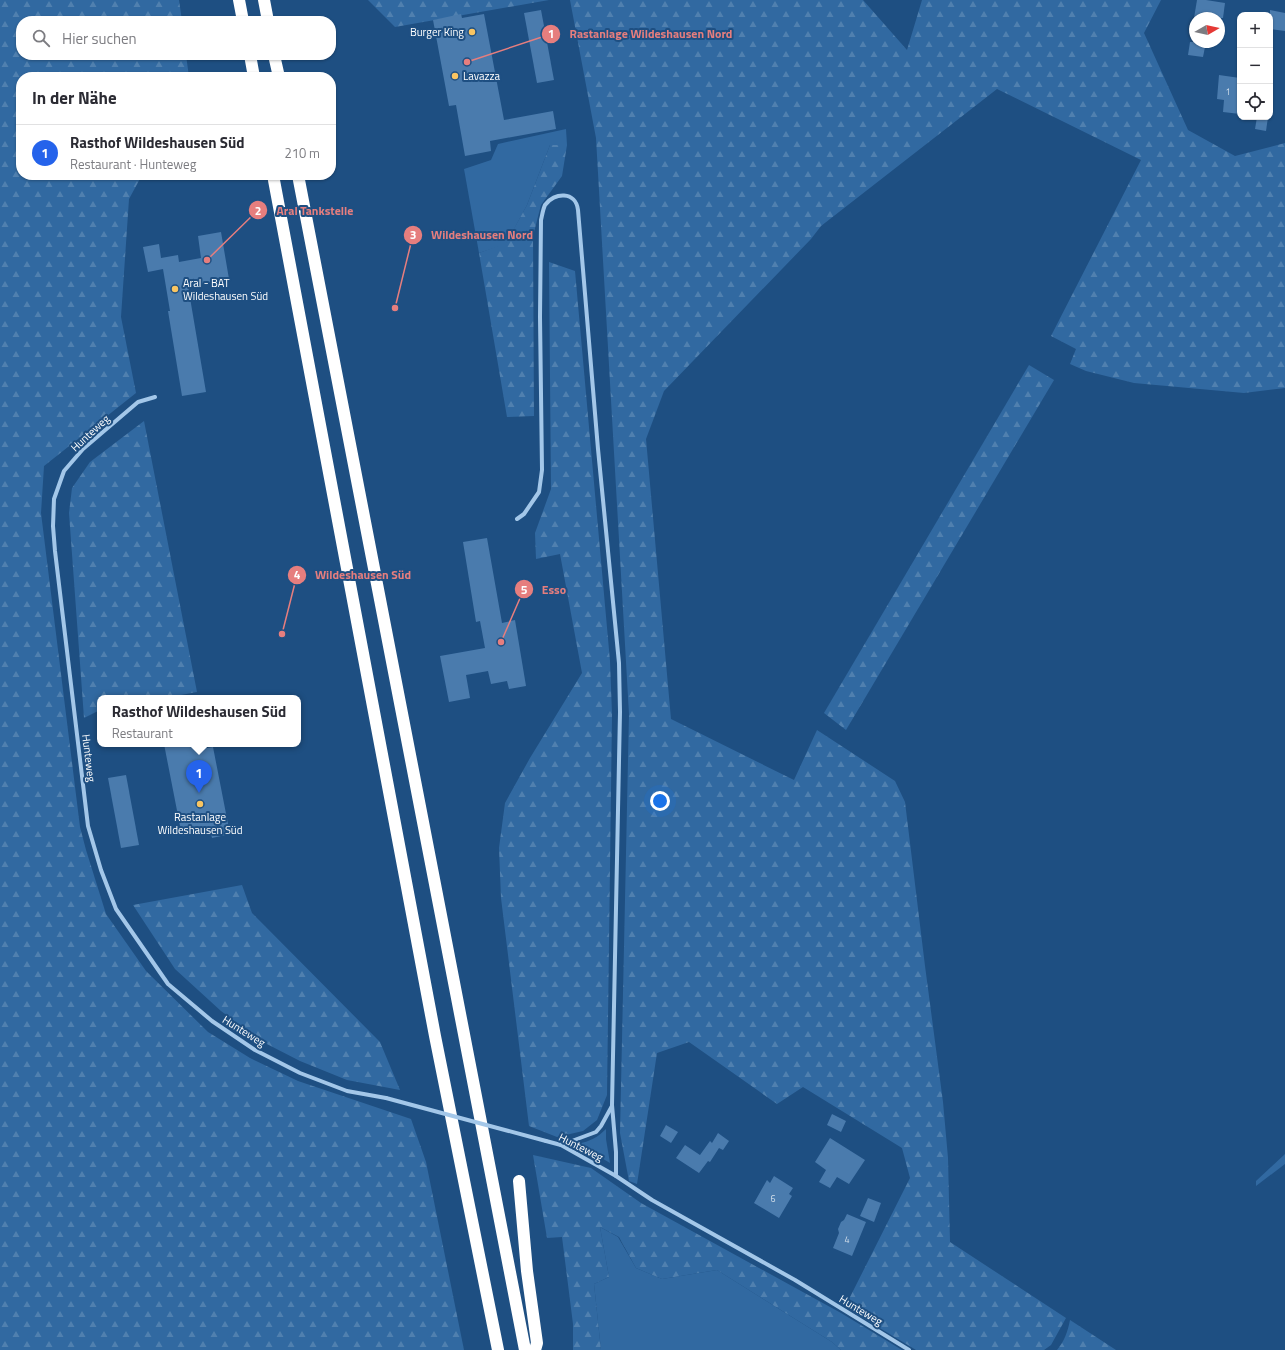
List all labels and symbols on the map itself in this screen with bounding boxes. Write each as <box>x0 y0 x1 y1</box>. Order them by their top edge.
north arrow <box>1189 12 1225 48</box>
callout: Rastanlage Wildeshausen Nord <box>541 22 740 46</box>
place label: Burger King <box>410 24 464 40</box>
text: 1 <box>548 24 554 43</box>
text: Rastanlage Wildeshausen Nord <box>570 24 732 43</box>
marker: Burger King <box>467 27 477 37</box>
place label: Lavazza <box>463 68 500 84</box>
marker: Lavazza <box>450 71 460 81</box>
house number: 1 <box>1225 85 1231 98</box>
callout: Aral Tankstelle <box>248 198 361 222</box>
text: 2 <box>255 201 261 220</box>
text: Aral Tankstelle <box>277 201 353 220</box>
callout: Wildeshausen Nord <box>403 223 541 247</box>
text: 3 <box>410 225 416 244</box>
text: Wildeshausen Nord <box>431 225 533 244</box>
place label: Aral - BAT Wildeshausen Süd <box>183 275 268 304</box>
marker: Aral - BAT Wildeshausen Süd <box>170 284 180 294</box>
street label: Hunteweg <box>67 411 113 455</box>
callout: Wildeshausen Süd <box>287 563 419 587</box>
text: 4 <box>294 565 301 584</box>
text: Wildeshausen Süd <box>315 565 411 584</box>
callout: Esso <box>514 577 574 601</box>
text: 5 <box>521 580 528 599</box>
text: Esso <box>542 580 566 599</box>
street label: Hunteweg <box>78 733 100 783</box>
pin: 1 <box>186 760 212 793</box>
your location <box>650 791 670 811</box>
marker: Rastanlage Wildeshausen Süd <box>195 799 205 809</box>
place label: Rastanlage Wildeshausen Süd <box>157 809 243 838</box>
street label: Hunteweg <box>219 1011 269 1051</box>
street label: Hunteweg <box>556 1129 606 1165</box>
house number: 6 <box>770 1192 776 1205</box>
house number: 4 <box>844 1233 850 1246</box>
street label: Hunteweg <box>836 1291 886 1329</box>

